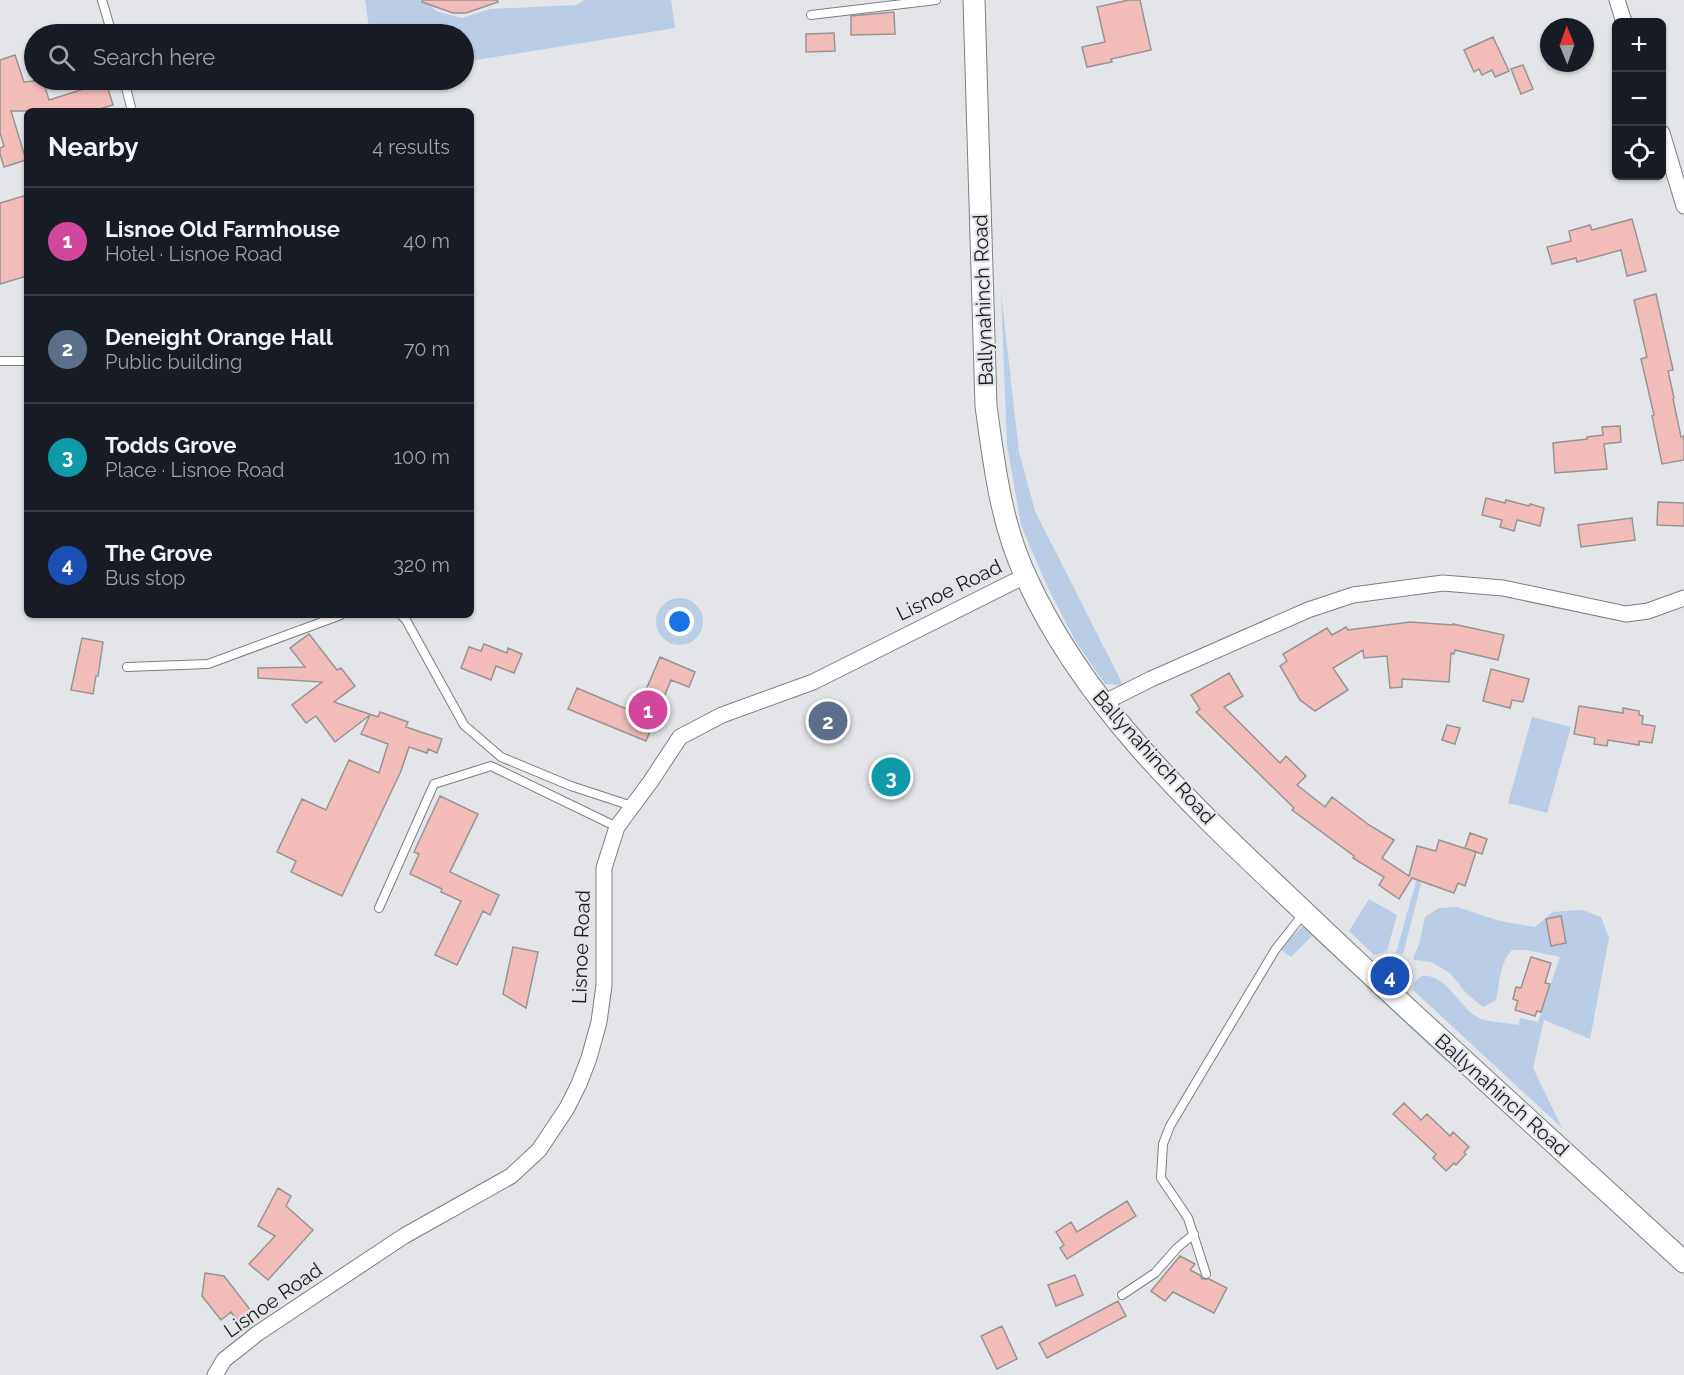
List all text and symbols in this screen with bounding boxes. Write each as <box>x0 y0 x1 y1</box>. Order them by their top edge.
north arrow <box>1540 18 1594 72</box>
map controls <box>1612 18 1666 180</box>
button: + <box>1612 18 1666 72</box>
search box <box>24 24 474 90</box>
icon: search <box>45 41 78 74</box>
text: Search here <box>93 44 215 70</box>
button: − <box>1612 72 1666 126</box>
button: locate <box>1612 126 1666 180</box>
text: Nearby <box>48 132 138 162</box>
text: 4 results <box>372 135 450 159</box>
street label: Ballynahinch Road <box>968 214 998 386</box>
text: Lisnoe Old Farmhouse <box>105 216 340 242</box>
text: 1 <box>63 229 72 253</box>
text: 40 m <box>403 229 450 253</box>
text: Hotel · Lisnoe Road <box>105 242 282 266</box>
text: Deneight Orange Hall <box>105 324 333 350</box>
text: 2 <box>62 337 73 361</box>
text: 70 m <box>404 337 450 361</box>
text: Public building <box>105 350 242 374</box>
text: Todds Grove <box>105 432 236 458</box>
text: 3 <box>62 445 73 469</box>
text: 100 m <box>393 445 450 469</box>
text: Place · Lisnoe Road <box>105 458 284 482</box>
text: The Grove <box>105 540 213 566</box>
text: 4 <box>62 553 73 577</box>
text: 320 m <box>393 553 450 577</box>
street label: Lisnoe Road <box>892 554 1006 626</box>
text: Bus stop <box>105 566 185 590</box>
your location <box>665 607 694 636</box>
street label: Ballynahinch Road <box>1088 685 1220 829</box>
pin: 1 <box>628 688 668 732</box>
pin: 2 <box>808 698 848 744</box>
pin: 3 <box>872 754 910 800</box>
street label: Lisnoe Road <box>567 890 595 1004</box>
pin: 4 <box>1370 954 1410 998</box>
street label: Ballynahinch Road <box>1430 1029 1574 1161</box>
street label: Lisnoe Road <box>219 1257 327 1343</box>

